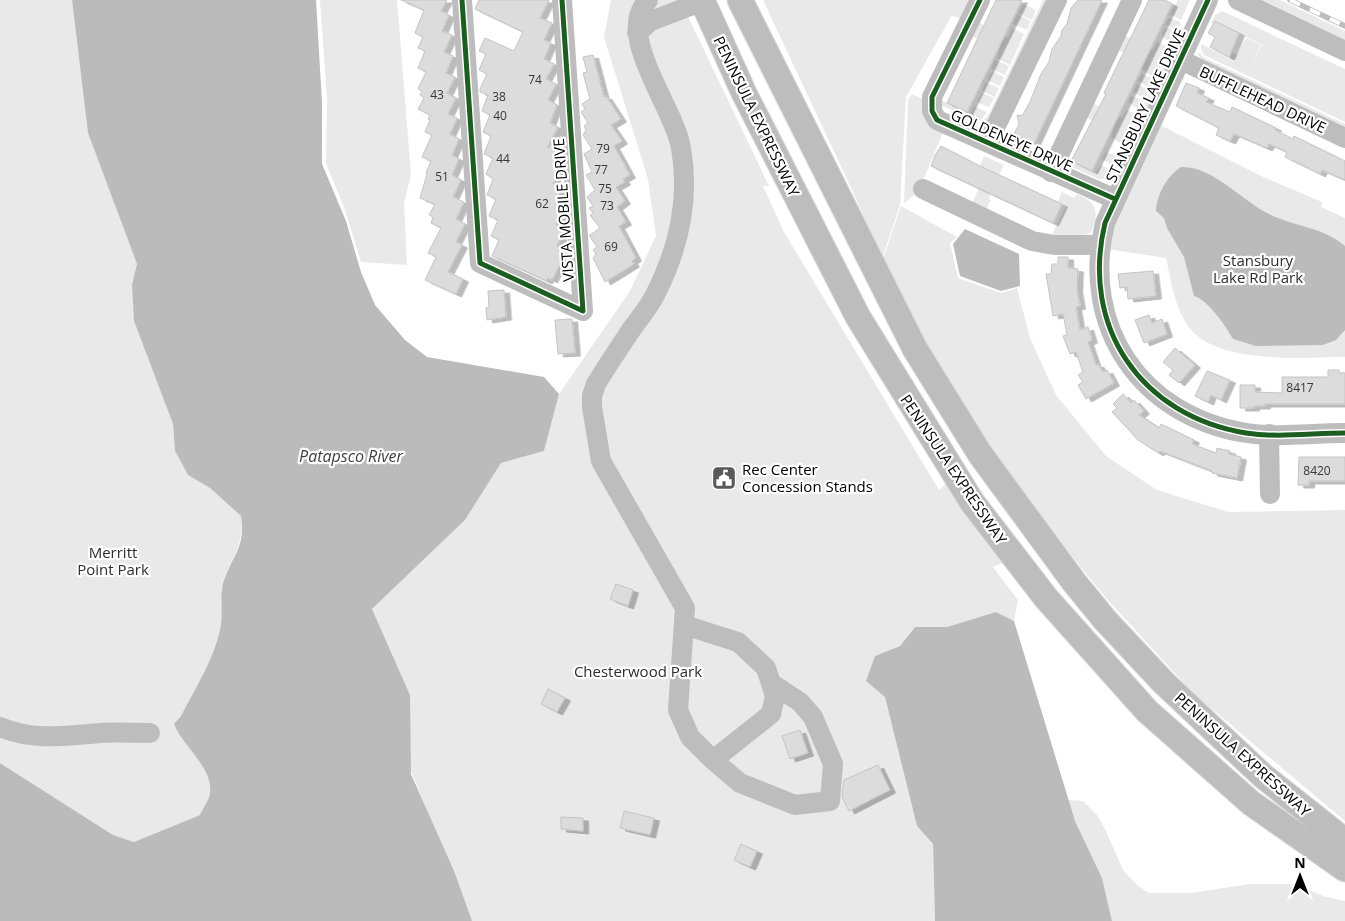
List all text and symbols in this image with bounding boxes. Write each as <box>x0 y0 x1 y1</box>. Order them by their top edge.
street label: STANSBURY LAKE DRIVE <box>1100 25 1190 185</box>
street label: PENINSULA EXPRESSWAY <box>709 32 805 200</box>
street label: BUFFLEHEAD DRIVE <box>1196 61 1330 137</box>
house number: 74 <box>528 71 542 88</box>
house number: 43 <box>430 86 444 103</box>
house number: 38 <box>492 88 506 105</box>
street label: GOLDENEYE DRIVE <box>948 104 1076 176</box>
house number: 40 <box>493 107 507 124</box>
street label: VISTA MOBILE DRIVE <box>548 138 578 282</box>
house number: 79 <box>596 140 610 157</box>
house number: 44 <box>496 150 510 167</box>
house number: 77 <box>594 161 608 178</box>
house number: 51 <box>435 168 449 185</box>
house number: 75 <box>598 180 612 197</box>
house number: 62 <box>535 195 549 212</box>
house number: 73 <box>600 197 614 214</box>
house number: 69 <box>604 238 618 255</box>
park label: Stansbury Lake Rd Park <box>1213 250 1303 287</box>
house number: 8417 <box>1286 379 1314 396</box>
street label: PENINSULA EXPRESSWAY <box>896 390 1012 548</box>
water label: Patapsco River <box>299 445 404 467</box>
place label: Rec Center Concession Stands <box>742 459 873 496</box>
house number: 8420 <box>1303 462 1331 479</box>
public building icon: Rec Center Concession Stands <box>711 465 737 491</box>
park label: Merritt Point Park <box>77 542 149 579</box>
park label: Chesterwood Park <box>574 661 702 681</box>
street label: PENINSULA EXPRESSWAY <box>1171 688 1316 821</box>
north arrow <box>1275 851 1325 901</box>
text: N <box>1294 853 1306 872</box>

